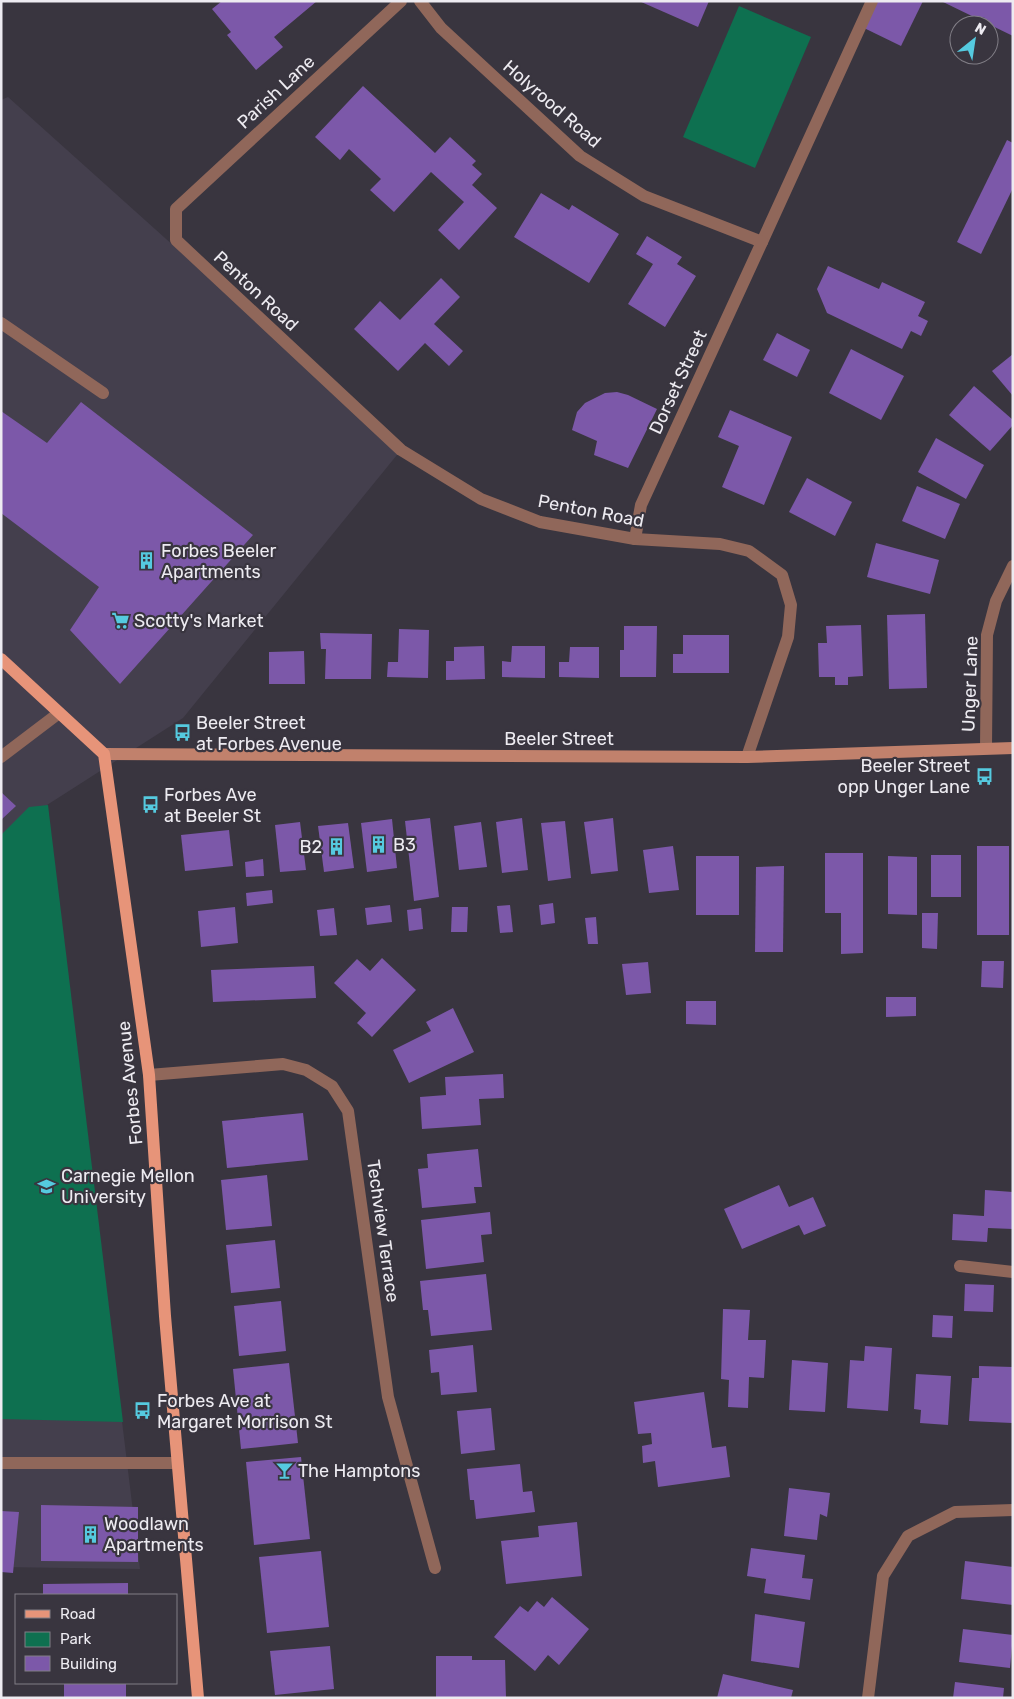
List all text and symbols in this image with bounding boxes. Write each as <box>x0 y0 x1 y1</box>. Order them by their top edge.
north arrow <box>949 15 999 65</box>
text: N <box>972 19 989 39</box>
street label: Parish Lane <box>233 50 319 134</box>
street label: Holyrood Road <box>499 55 605 153</box>
street label: Penton Road <box>209 246 303 336</box>
street label: Dorset Street <box>644 326 712 438</box>
street label: Penton Road <box>536 490 646 532</box>
place label: Forbes Beeler Apartments <box>161 540 276 583</box>
building icon: Forbes Beeler Apartments <box>137 551 157 571</box>
place label: Scotty's Market <box>134 610 264 632</box>
supermarket icon: Scotty's Market <box>110 611 130 631</box>
street label: Unger Lane <box>957 636 983 732</box>
place label: Beeler Street at Forbes Avenue <box>196 712 342 755</box>
bus stop icon: Beeler Street at Forbes Avenue <box>172 723 192 743</box>
street label: Beeler Street <box>504 728 614 750</box>
place label: Beeler Street opp Unger Lane <box>838 755 970 798</box>
bus stop icon: Beeler Street opp Unger Lane <box>974 766 994 786</box>
place label: Forbes Ave at Beeler St <box>164 784 261 827</box>
bus stop icon: Forbes Ave at Beeler St <box>140 795 160 815</box>
place label: B3 <box>393 834 416 856</box>
building icon: B3 <box>369 835 389 855</box>
place label: B2 <box>299 836 322 858</box>
building icon: B2 <box>326 837 346 857</box>
street label: Forbes Avenue <box>113 1020 147 1146</box>
street label: Techview Terrace <box>362 1158 404 1304</box>
place label: Carnegie Mellon University <box>61 1165 195 1208</box>
school or university icon: Carnegie Mellon University <box>37 1176 57 1196</box>
place label: Forbes Ave at Margaret Morrison St <box>157 1390 332 1433</box>
bus stop icon: Forbes Ave at Margaret Morrison St <box>133 1401 153 1421</box>
place label: The Hamptons <box>298 1460 420 1482</box>
bar icon: The Hamptons <box>274 1461 294 1481</box>
place label: Woodlawn Apartments <box>104 1513 204 1556</box>
building icon: Woodlawn Apartments <box>80 1524 100 1544</box>
legend <box>15 1594 178 1684</box>
text: Road <box>60 1605 96 1623</box>
text: Park <box>60 1630 91 1648</box>
text: Building <box>60 1655 117 1673</box>

